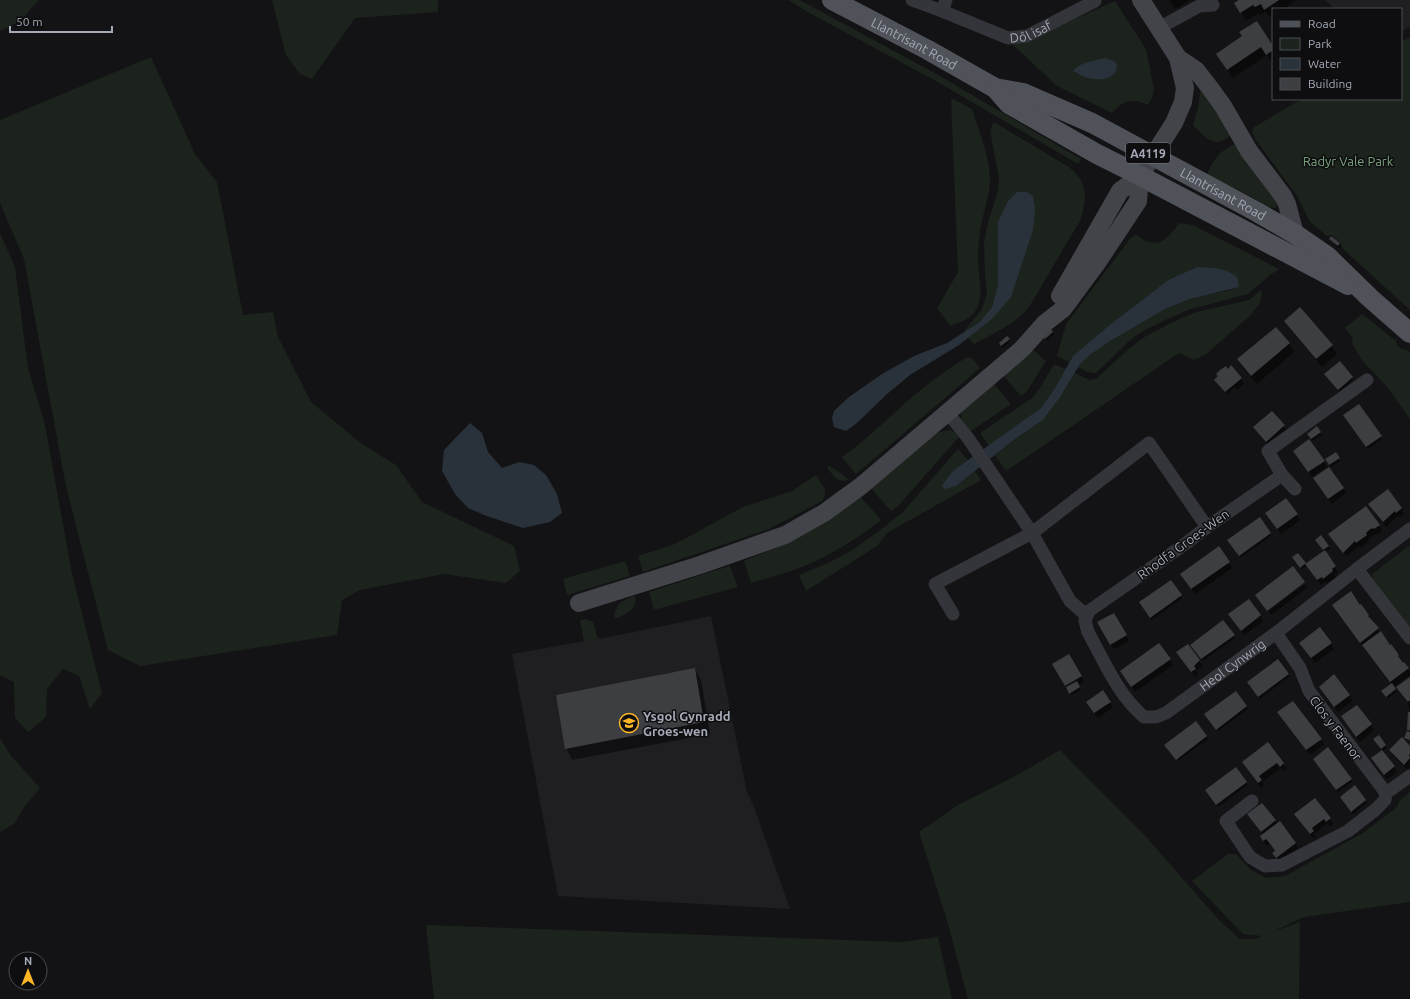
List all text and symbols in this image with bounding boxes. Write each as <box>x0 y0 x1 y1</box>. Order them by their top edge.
scale bar <box>10 8 112 34</box>
legend <box>1272 8 1402 100</box>
text: 50 m <box>16 15 43 28</box>
street label: Llantrisant Road <box>869 15 960 72</box>
text: Road <box>1308 17 1336 30</box>
street label: Dôl isaf <box>1009 18 1054 45</box>
text: Park <box>1308 37 1332 50</box>
text: Water <box>1308 57 1341 70</box>
text: Building <box>1308 77 1352 90</box>
road number: A4119 <box>1126 143 1170 163</box>
park label: Radyr Vale Park <box>1303 154 1394 168</box>
street label: Llantrisant Road <box>1178 165 1268 223</box>
street label: Rhodfa Groes-Wen <box>1135 506 1231 582</box>
street label: Heol Cynwrig <box>1197 636 1268 693</box>
street label: Clos y Faenor <box>1307 693 1365 763</box>
place label: Ysgol Gynradd Groes-wen <box>643 709 731 738</box>
school or university icon: Ysgol Gynradd Groes-wen <box>618 712 640 734</box>
north arrow <box>8 951 48 991</box>
text: N <box>24 955 32 967</box>

